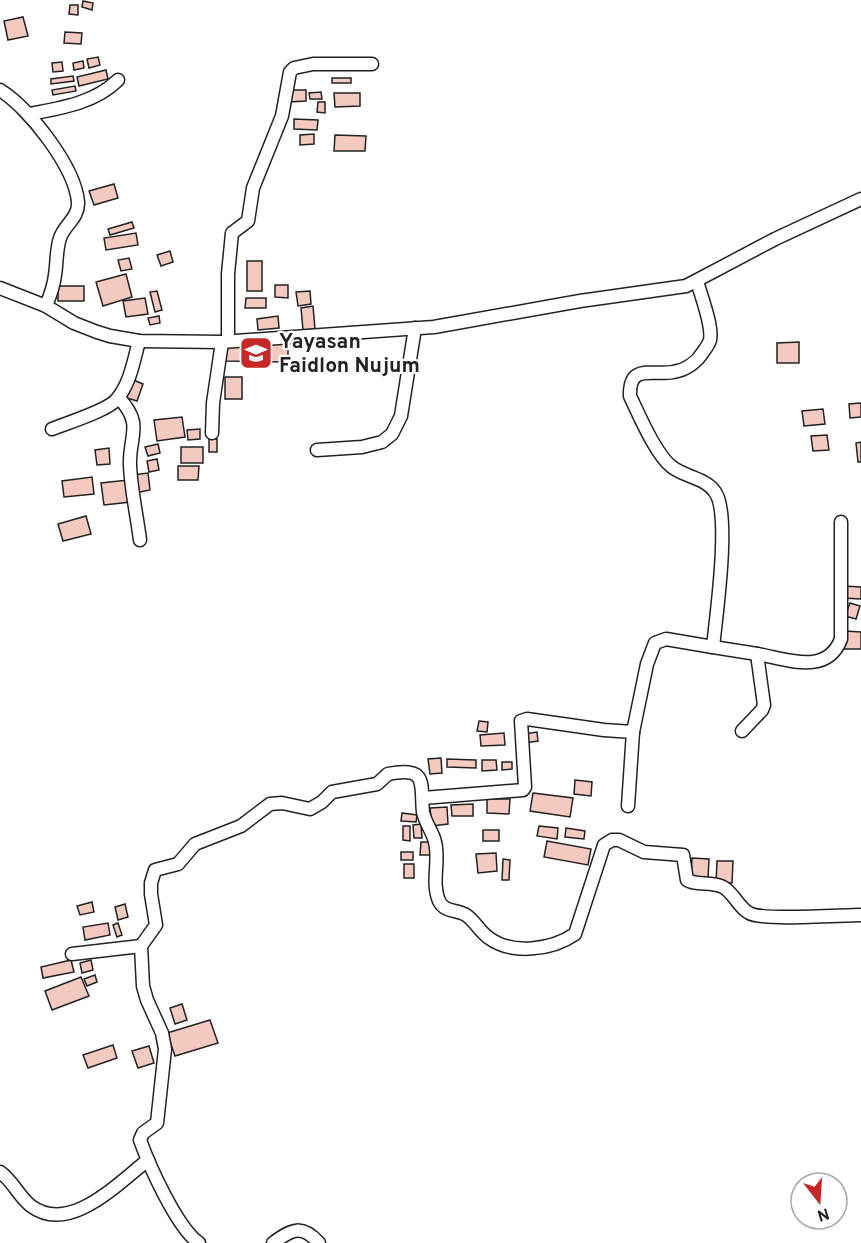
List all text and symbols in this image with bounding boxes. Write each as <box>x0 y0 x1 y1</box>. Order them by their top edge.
place label: Yayasan Faidlon Nujum <box>279 329 420 380</box>
school or university icon: Yayasan Faidlon Nujum <box>238 335 274 371</box>
north arrow <box>789 1171 849 1231</box>
text: N <box>814 1202 831 1225</box>

